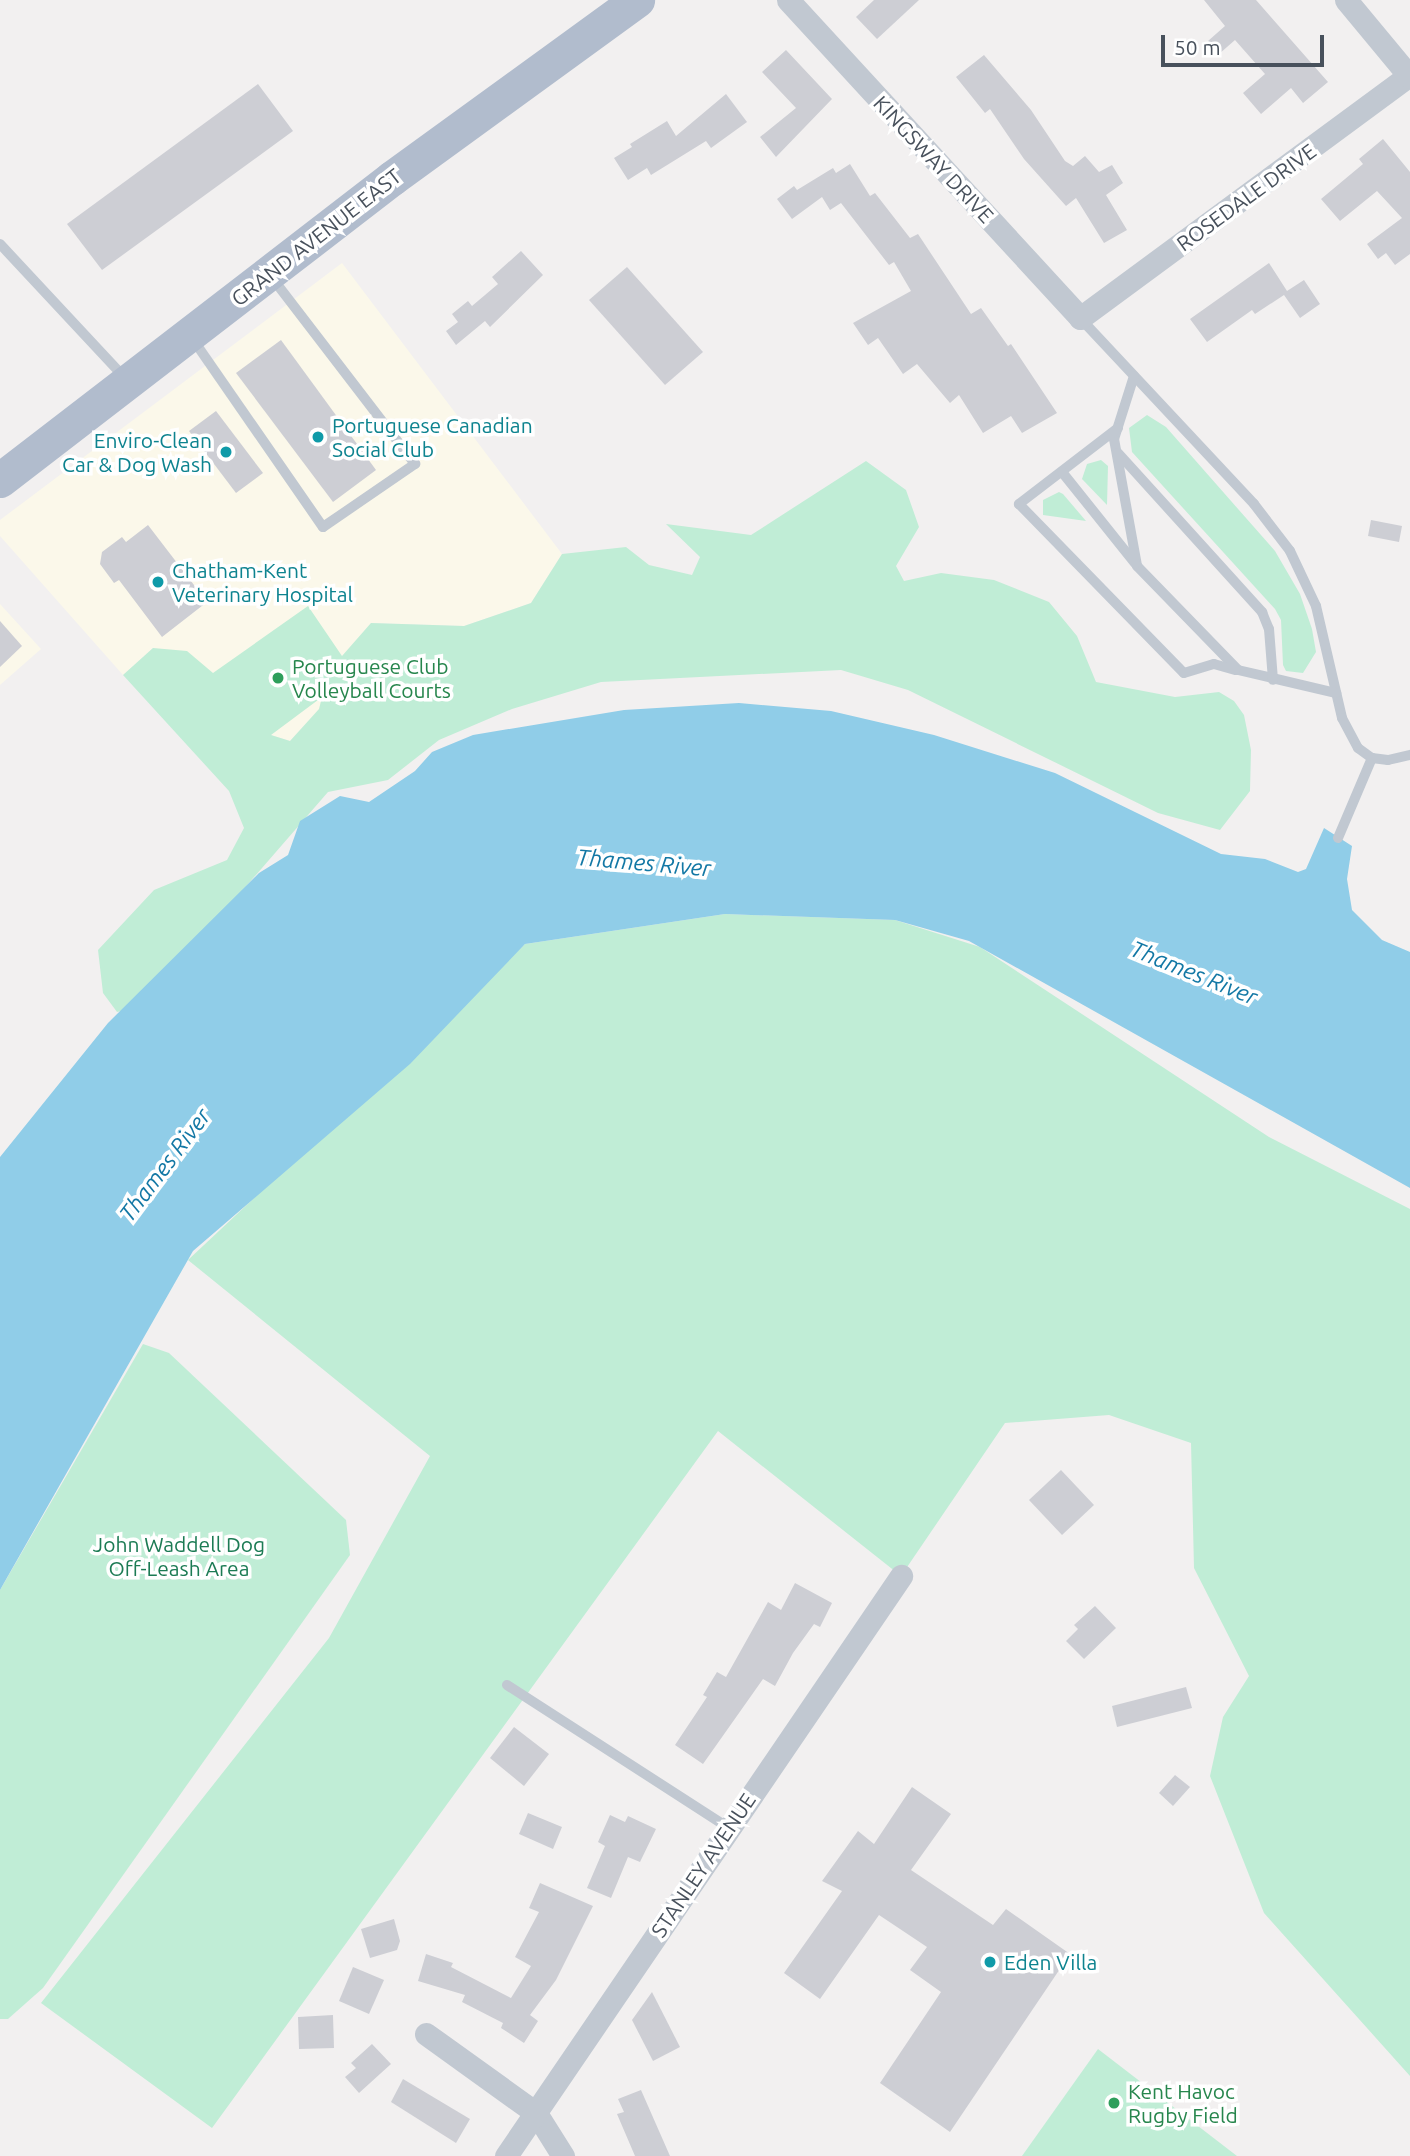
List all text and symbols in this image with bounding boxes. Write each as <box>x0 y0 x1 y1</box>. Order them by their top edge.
scale bar <box>1165 21 1328 65</box>
text: 50 m <box>1174 35 1221 59</box>
street label: KINGSWAY DRIVE <box>869 90 999 228</box>
street label: ROSEDALE DRIVE <box>1171 138 1321 256</box>
street label: GRAND AVENUE EAST <box>226 163 406 311</box>
place label: Portuguese Canadian Social Club <box>332 412 533 462</box>
place label: Enviro-Clean Car & Dog Wash <box>62 427 212 477</box>
marker: Portuguese Canadian Social Club <box>310 429 326 445</box>
marker: Enviro-Clean Car & Dog Wash <box>218 444 234 460</box>
place label: Chatham-Kent Veterinary Hospital <box>172 557 353 607</box>
marker: Chatham-Kent Veterinary Hospital <box>150 574 166 590</box>
place label: Portuguese Club Volleyball Courts <box>292 653 451 703</box>
marker: Portuguese Club Volleyball Courts <box>270 670 286 686</box>
water label: Thames River <box>576 843 712 883</box>
water label: Thames River <box>1126 935 1262 1011</box>
water label: Thames River <box>113 1103 217 1227</box>
park label: John Waddell Dog Off-Leash Area <box>93 1531 265 1581</box>
street label: STANLEY AVENUE <box>645 1788 761 1942</box>
place label: Eden Villa <box>1004 1949 1097 1975</box>
marker: Eden Villa <box>982 1954 998 1970</box>
place label: Kent Havoc Rugby Field <box>1128 2078 1238 2128</box>
marker: Kent Havoc Rugby Field <box>1106 2095 1122 2111</box>

